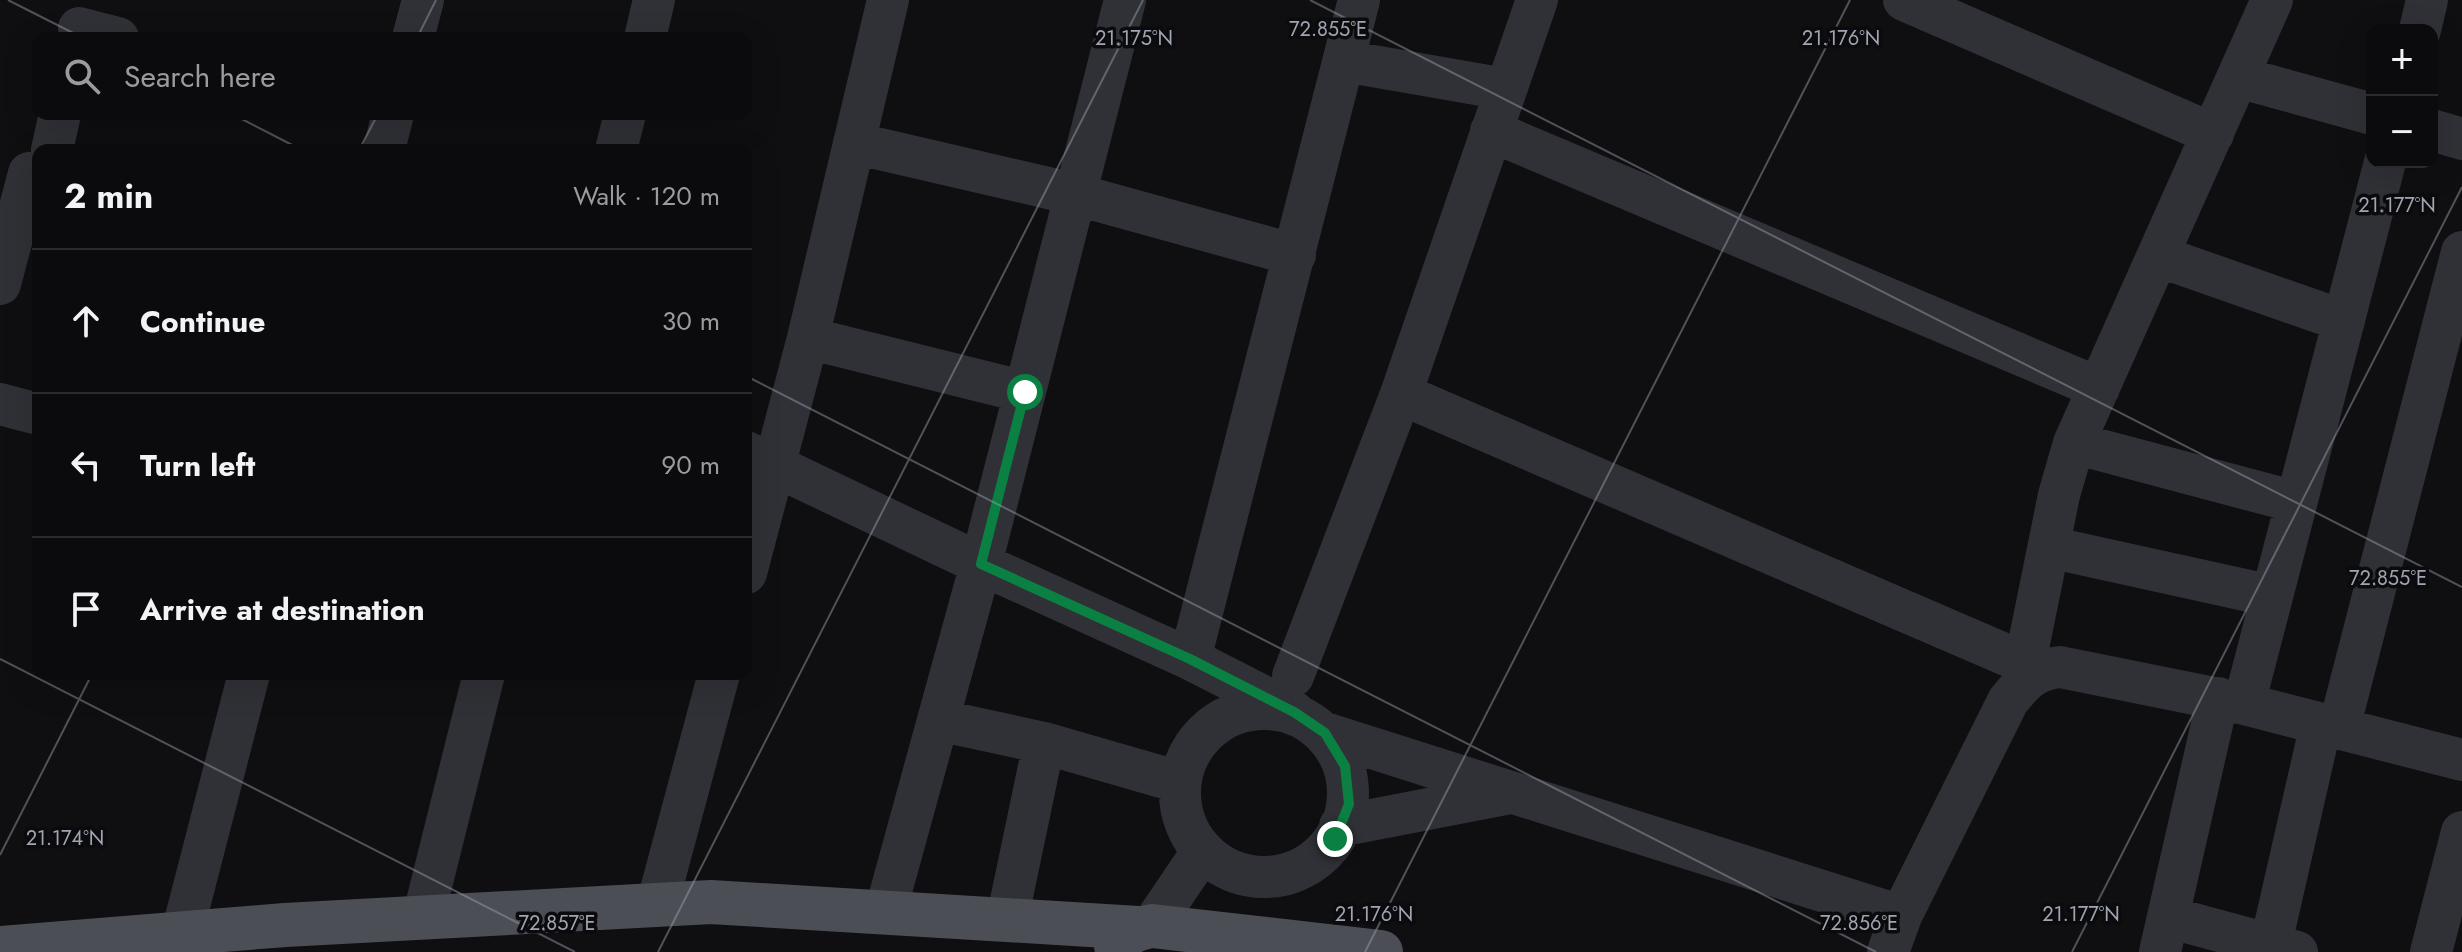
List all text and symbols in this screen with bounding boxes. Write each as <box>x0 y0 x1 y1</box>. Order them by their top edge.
text: 72.855°E <box>1289 15 1367 44</box>
text: 21.175°N <box>1095 24 1173 53</box>
text: 21.176°N <box>1802 24 1880 53</box>
map controls <box>2366 24 2438 168</box>
button: + <box>2366 24 2438 96</box>
search box <box>32 32 752 120</box>
icon: search <box>60 54 104 98</box>
text: Search here <box>124 55 276 98</box>
button: − <box>2366 96 2438 168</box>
text: 2 min <box>64 172 153 221</box>
text: Walk · 120 m <box>573 177 720 215</box>
text: 21.177°N <box>2358 191 2436 220</box>
icon: ahead <box>64 299 108 343</box>
text: Continue <box>140 300 266 343</box>
text: 30 m <box>662 302 720 340</box>
route start <box>1007 374 1043 410</box>
icon: left <box>64 443 108 487</box>
text: Turn left <box>140 444 255 487</box>
text: 90 m <box>661 446 720 484</box>
text: 72.855°E <box>2349 564 2427 593</box>
icon: arrive <box>64 587 108 631</box>
text: Arrive at destination <box>140 588 425 631</box>
route end <box>1317 821 1353 857</box>
text: 21.174°N <box>26 824 104 853</box>
text: 21.176°N <box>1335 900 1413 929</box>
text: 21.177°N <box>2042 900 2120 929</box>
text: 72.857°E <box>518 909 596 938</box>
text: 72.856°E <box>1820 909 1898 938</box>

